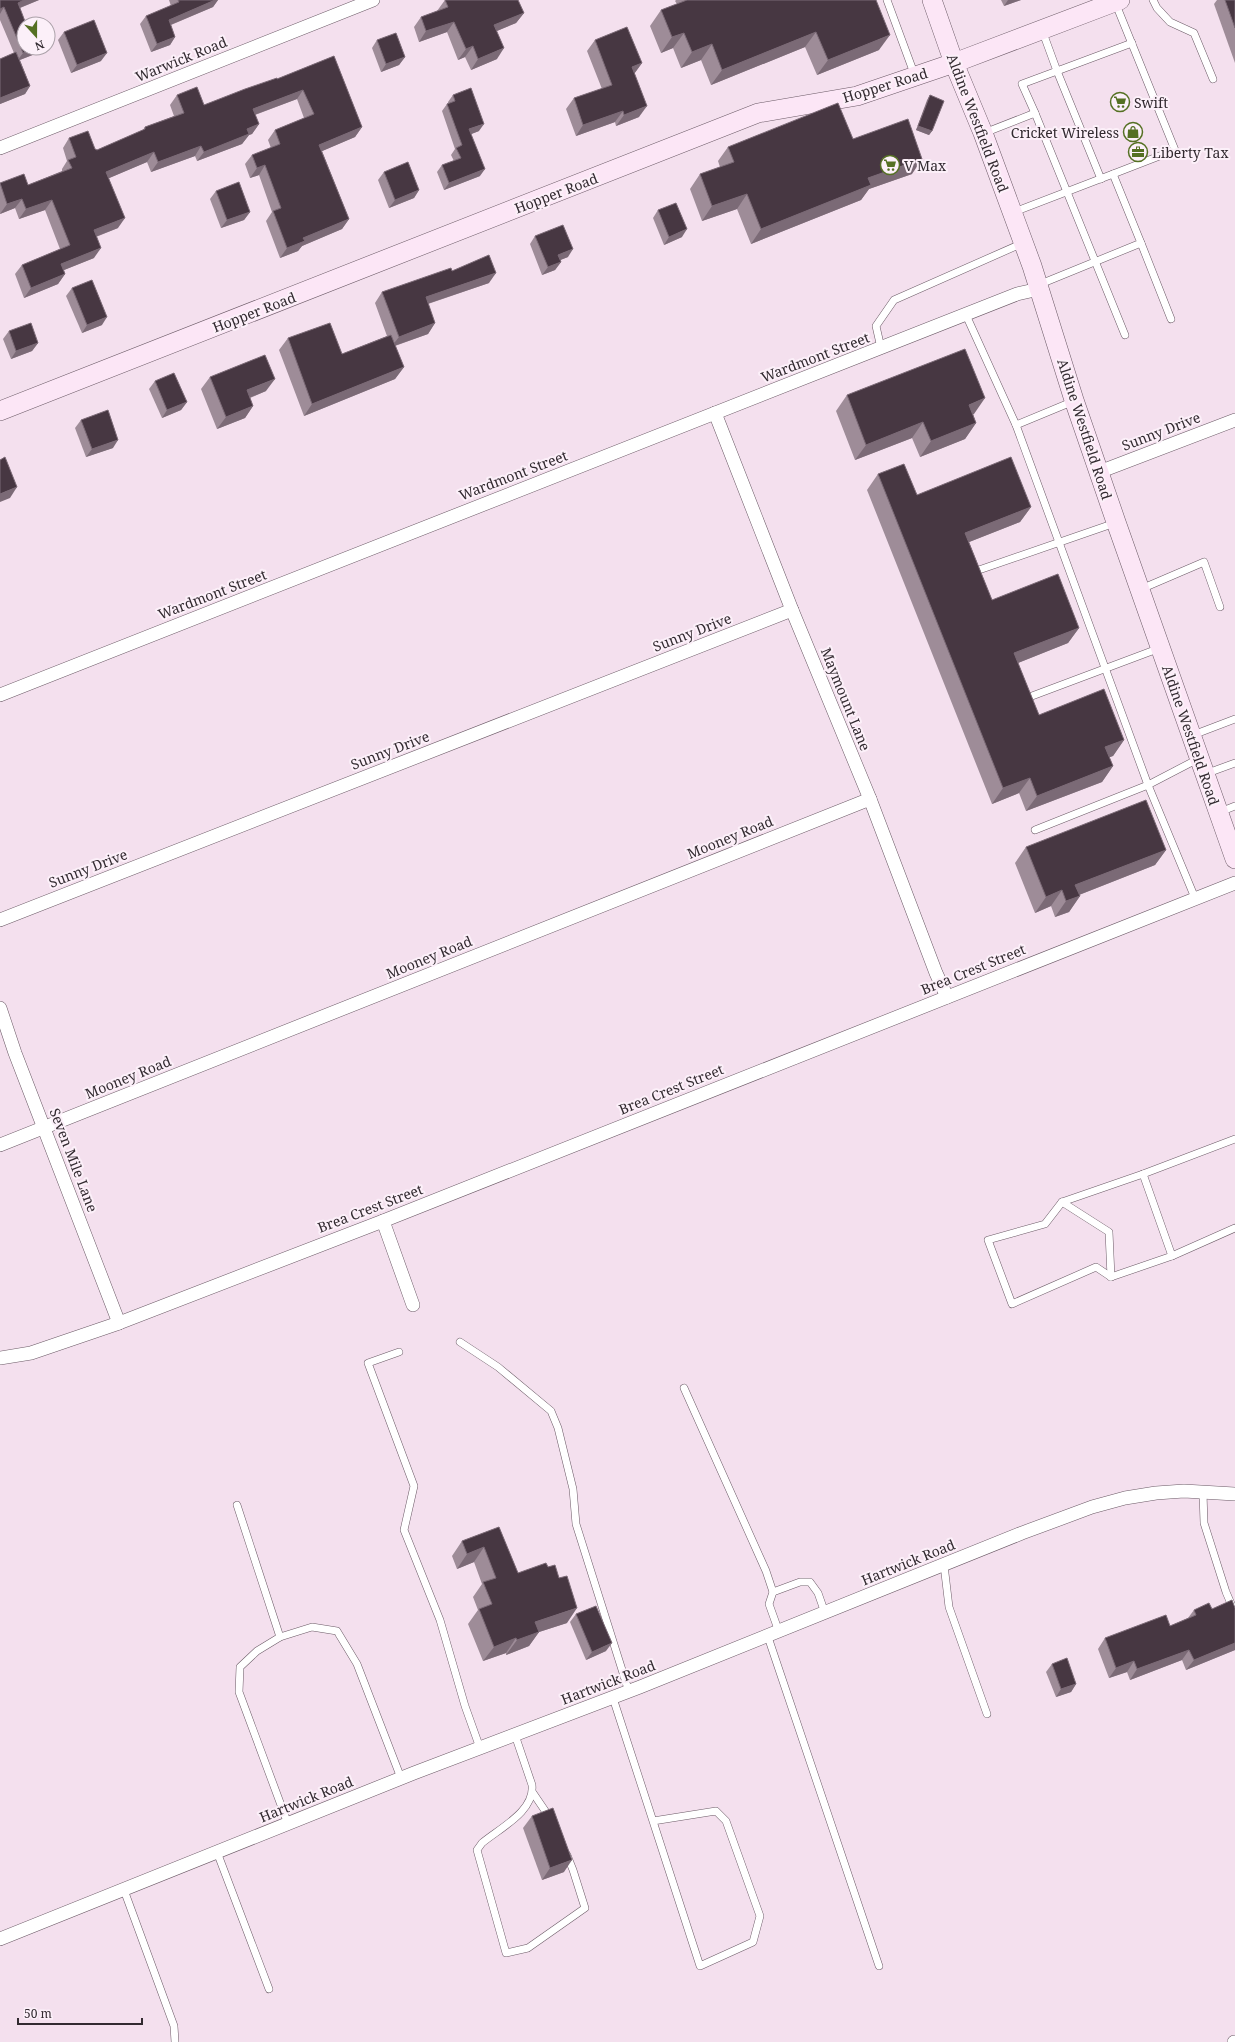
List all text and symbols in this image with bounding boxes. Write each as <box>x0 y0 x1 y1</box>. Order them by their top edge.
north arrow <box>16 16 56 56</box>
street label: Warwick Road <box>132 32 230 86</box>
text: N <box>33 37 46 54</box>
street label: Aldine Westfield Road <box>943 51 1013 195</box>
street label: Hopper Road <box>840 63 930 107</box>
supermarket icon: Swift <box>1109 91 1131 113</box>
place label: Swift <box>1134 93 1168 112</box>
shop icon: Cricket Wireless <box>1122 121 1144 143</box>
place label: Cricket Wireless <box>1011 123 1119 142</box>
office icon: Liberty Tax <box>1127 141 1149 163</box>
place label: Liberty Tax <box>1152 143 1229 162</box>
supermarket icon: V Max <box>879 154 901 176</box>
place label: V Max <box>904 156 947 175</box>
street label: Hopper Road <box>512 168 601 218</box>
street label: Hopper Road <box>210 287 299 337</box>
street label: Wardmont Street <box>758 328 872 386</box>
street label: Aldine Westfield Road <box>1053 356 1117 502</box>
street label: Sunny Drive <box>1119 407 1203 455</box>
street label: Wardmont Street <box>456 446 570 504</box>
street label: Wardmont Street <box>155 565 269 623</box>
street label: Sunny Drive <box>650 608 734 656</box>
street label: Maymount Lane <box>817 645 875 753</box>
street label: Aldine Westfield Road <box>1158 662 1224 808</box>
street label: Sunny Drive <box>348 726 432 774</box>
street label: Mooney Road <box>684 811 776 863</box>
street label: Sunny Drive <box>46 844 130 892</box>
street label: Mooney Road <box>383 931 475 983</box>
street label: Brea Crest Street <box>918 939 1028 999</box>
street label: Mooney Road <box>82 1051 174 1103</box>
street label: Brea Crest Street <box>616 1059 726 1119</box>
street label: Seven Mile Lane <box>45 1105 103 1215</box>
street label: Brea Crest Street <box>315 1179 425 1237</box>
street label: Hartwick Road <box>858 1534 958 1589</box>
street label: Hartwick Road <box>558 1655 658 1709</box>
street label: Hartwick Road <box>256 1771 356 1826</box>
scale bar <box>18 2000 142 2026</box>
text: 50 m <box>24 2005 52 2022</box>

